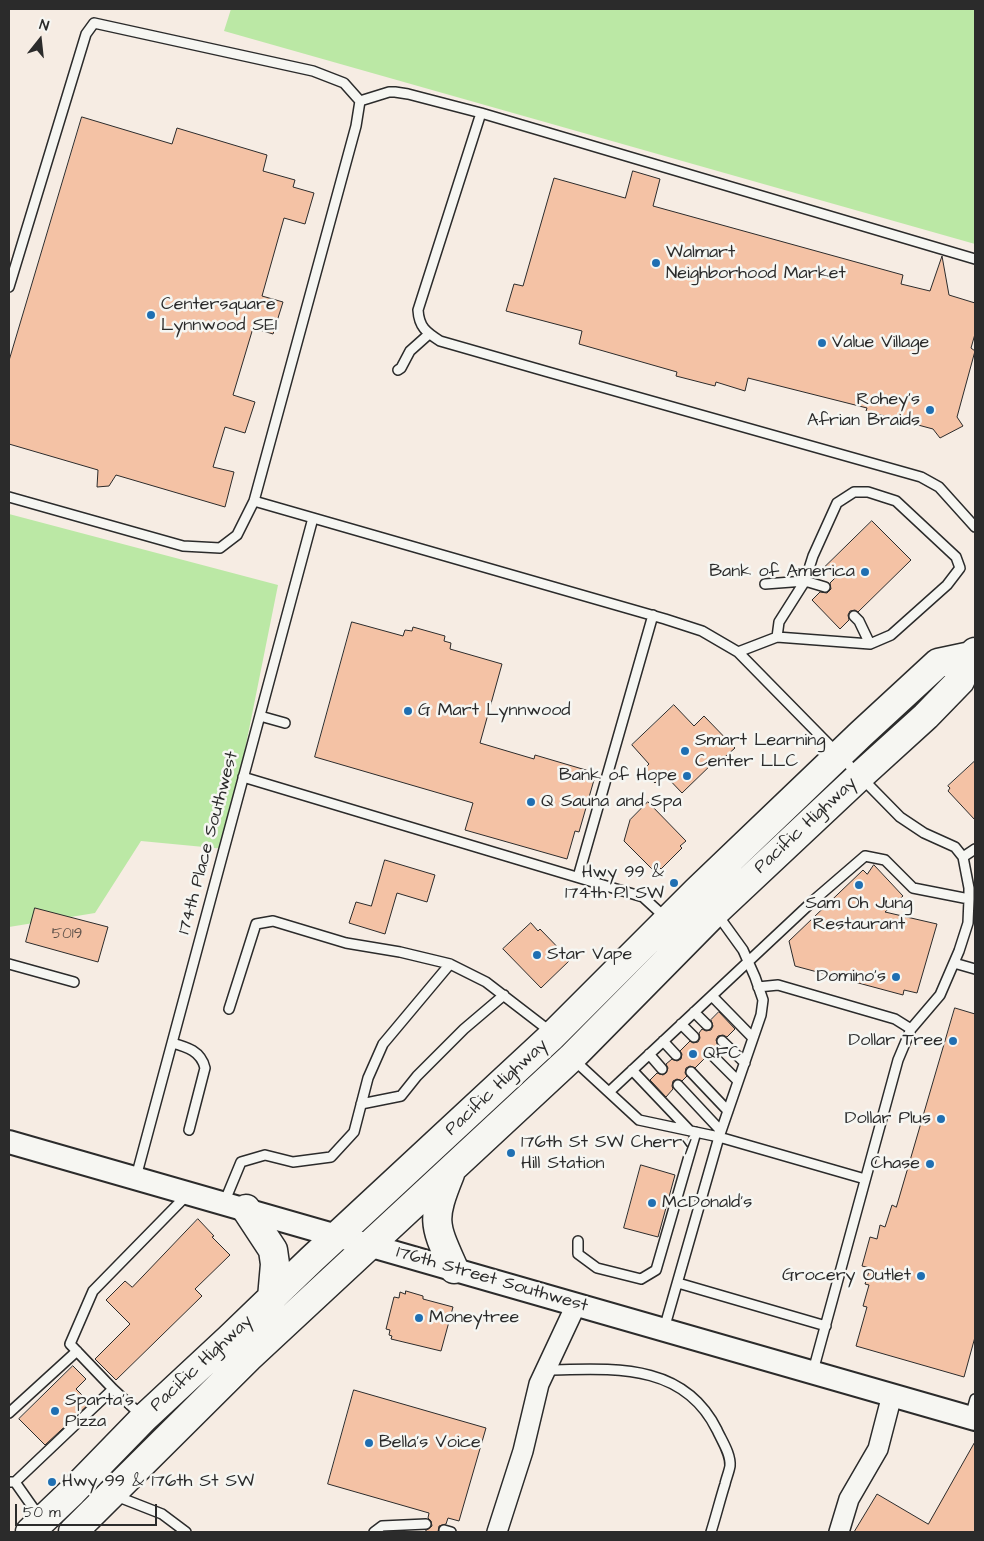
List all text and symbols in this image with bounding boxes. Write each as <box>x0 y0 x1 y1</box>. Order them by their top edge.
north arrow <box>15 15 65 65</box>
text: N <box>37 15 51 36</box>
place label: Walmart Neighborhood Market <box>666 242 846 284</box>
marker: Walmart Neighborhood Market <box>650 257 662 269</box>
place label: Centersquare Lynnwood SE1 <box>161 294 277 336</box>
marker: Centersquare Lynnwood SE1 <box>145 309 157 321</box>
place label: Value Village <box>832 332 929 354</box>
marker: Value Village <box>816 337 828 349</box>
place label: Rohey's Afrian Braids <box>807 389 920 432</box>
marker: Rohey's Afrian Braids <box>924 404 936 416</box>
place label: Bank of America <box>709 561 855 583</box>
marker: Bank of America <box>859 566 871 578</box>
place label: G Mart Lynnwood <box>418 700 571 722</box>
marker: G Mart Lynnwood <box>402 705 414 717</box>
place label: Smart Learning Center LLC <box>695 730 825 772</box>
marker: Smart Learning Center LLC <box>679 745 691 757</box>
street label: 174th Place Southwest <box>174 749 244 937</box>
place label: Bank of Hope <box>559 765 677 787</box>
marker: Bank of Hope <box>681 770 693 782</box>
street label: Pacific Highway <box>750 773 862 879</box>
place label: Q Sauna and Spa <box>541 791 682 813</box>
marker: Q Sauna and Spa <box>525 796 537 808</box>
place label: Hwy 99 & 174th Pl SW <box>565 862 664 904</box>
marker: Hwy 99 & 174th Pl SW <box>668 877 680 889</box>
marker: Sam Oh Jung Restaurant <box>853 879 865 891</box>
place label: Sam Oh Jung Restaurant <box>805 893 913 936</box>
house number: 5019 <box>52 926 82 944</box>
place label: Star Vape <box>547 944 632 966</box>
marker: Star Vape <box>531 949 543 961</box>
place label: Domino's <box>816 966 886 988</box>
marker: Domino's <box>890 971 902 983</box>
place label: Dollar Tree <box>849 1030 943 1052</box>
street label: Pacific Highway <box>441 1035 553 1141</box>
marker: Dollar Tree <box>947 1035 959 1047</box>
place label: QFC <box>703 1043 741 1065</box>
marker: QFC <box>687 1048 699 1060</box>
place label: Dollar Plus <box>845 1108 931 1130</box>
marker: Dollar Plus <box>935 1113 947 1125</box>
place label: 176th St SW Cherry Hill Station <box>521 1132 692 1174</box>
marker: 176th St SW Cherry Hill Station <box>505 1147 517 1159</box>
place label: Chase <box>870 1153 920 1175</box>
marker: Chase <box>924 1158 936 1170</box>
place label: McDonald's <box>662 1192 752 1214</box>
marker: McDonald's <box>646 1197 658 1209</box>
street label: 176th Street Southwest <box>394 1242 590 1318</box>
place label: Grocery Outlet <box>782 1265 911 1287</box>
marker: Grocery Outlet <box>915 1270 927 1282</box>
place label: Moneytree <box>429 1307 519 1329</box>
street label: Pacific Highway <box>146 1311 258 1417</box>
marker: Moneytree <box>413 1312 425 1324</box>
place label: Sparta's Pizza <box>65 1390 134 1432</box>
marker: Sparta's Pizza <box>49 1405 61 1417</box>
place label: Bella's Voice <box>379 1432 481 1454</box>
marker: Bella's Voice <box>363 1437 375 1449</box>
place label: Hwy 99 & 176th St SW <box>62 1471 254 1493</box>
marker: Hwy 99 & 176th St SW <box>46 1476 58 1488</box>
scale bar <box>18 1494 160 1526</box>
text: 50 m <box>23 1502 61 1523</box>

